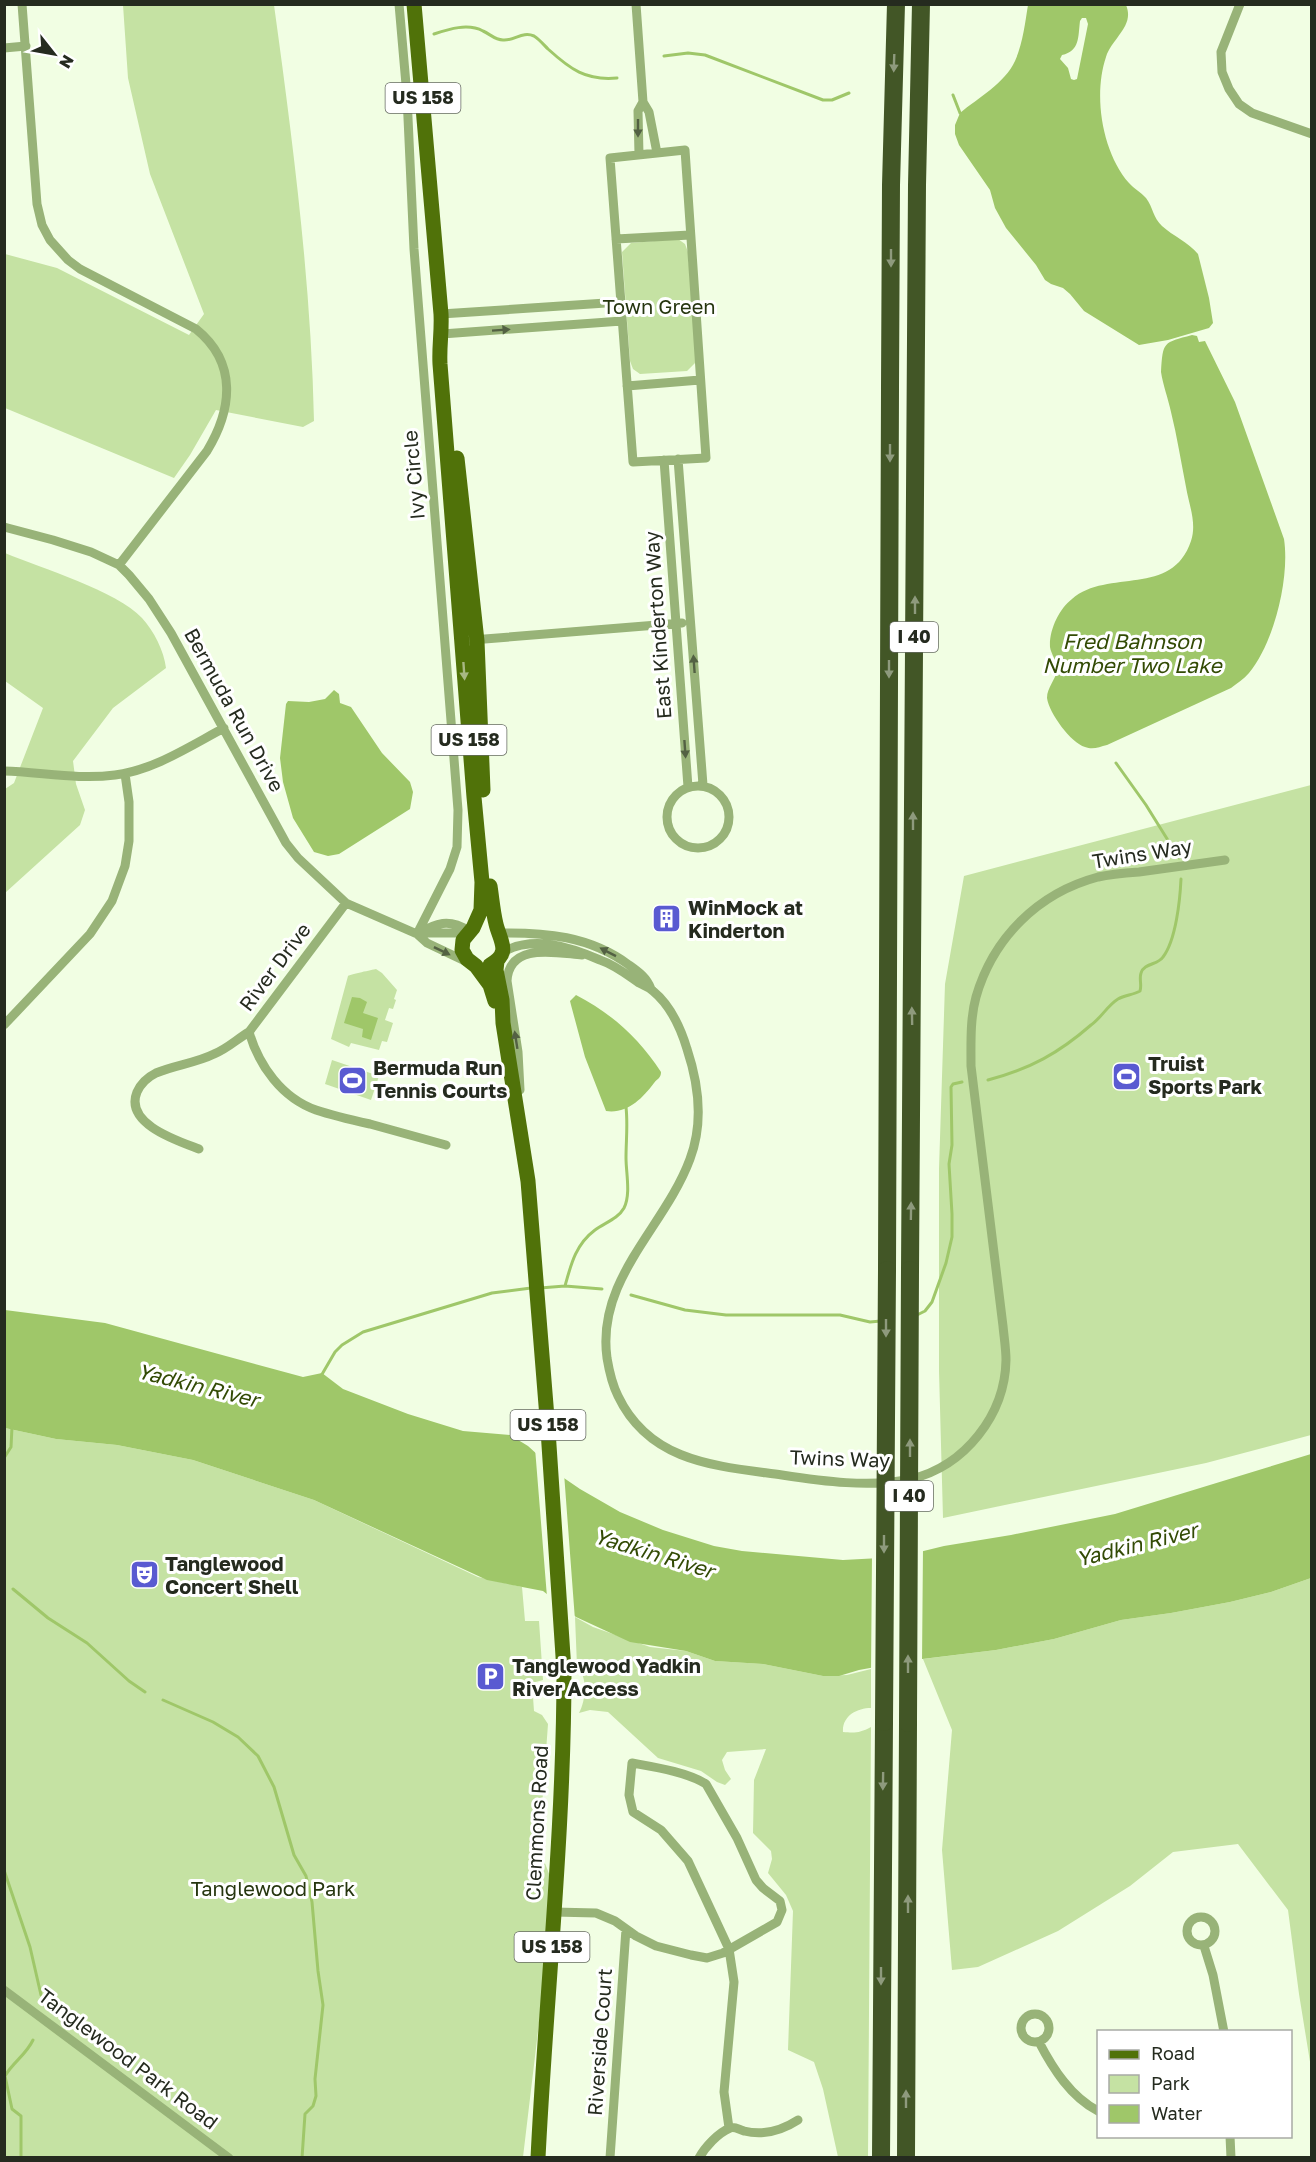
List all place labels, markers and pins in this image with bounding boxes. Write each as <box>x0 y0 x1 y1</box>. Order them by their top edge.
place label: WinMock at Kinderton <box>688 895 803 942</box>
building icon: WinMock at Kinderton <box>651 903 683 935</box>
place label: Truist Sports Park <box>1148 1051 1263 1098</box>
place label: Bermuda Run Tennis Courts <box>373 1055 508 1102</box>
sports icon: Truist Sports Park <box>1111 1060 1143 1092</box>
sports icon: Bermuda Run Tennis Courts <box>336 1064 368 1096</box>
place label: Tanglewood Concert Shell <box>165 1551 299 1598</box>
theatre icon: Tanglewood Concert Shell <box>128 1559 160 1591</box>
place label: Tanglewood Yadkin River Access <box>512 1653 701 1700</box>
parking icon: Tanglewood Yadkin River Access <box>475 1661 507 1693</box>

